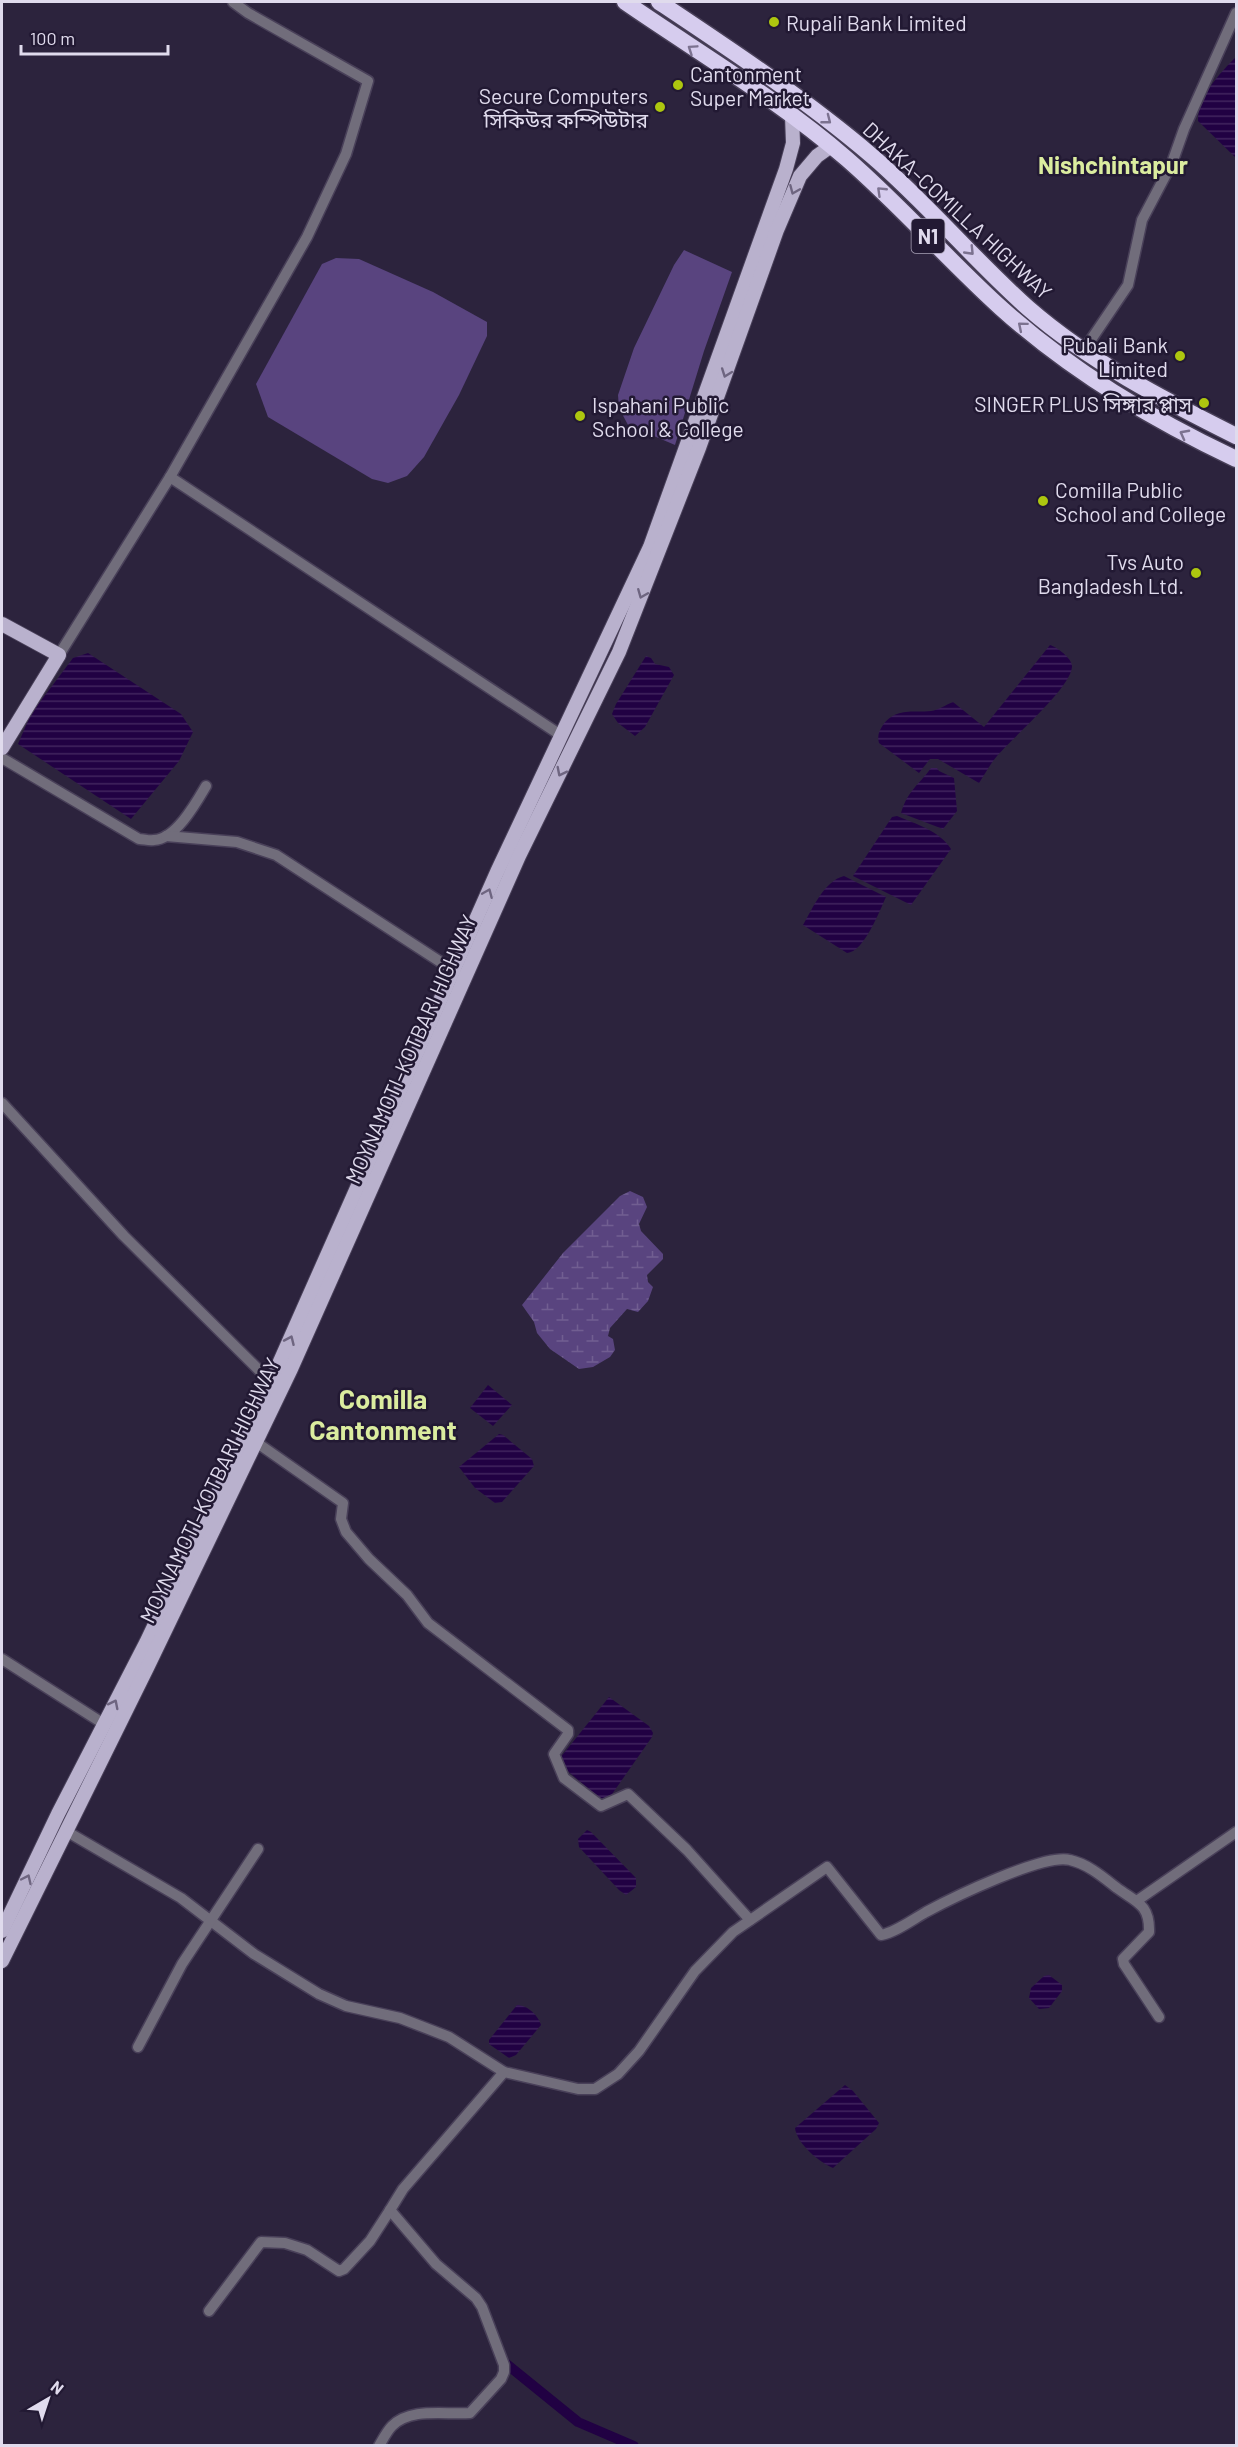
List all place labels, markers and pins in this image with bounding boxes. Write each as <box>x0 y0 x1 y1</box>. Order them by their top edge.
place label: Rupali Bank Limited <box>786 10 967 35</box>
marker: Rupali Bank Limited <box>767 15 781 29</box>
place label: Cantonment Super Market <box>690 61 810 110</box>
marker: Cantonment Super Market <box>671 78 685 92</box>
place label: Secure Computers সিকিউর কম্পিউটার <box>479 83 648 132</box>
marker: Secure Computers সিকিউর কম্পিউটার <box>653 100 667 114</box>
place label: Pubali Bank Limited <box>1062 332 1168 381</box>
marker: Pubali Bank Limited <box>1173 349 1187 363</box>
place label: SINGER PLUS সিঙ্গার প্লাস <box>974 391 1193 416</box>
place label: Ispahani Public School & College <box>592 392 744 441</box>
marker: SINGER PLUS সিঙ্গার প্লাস <box>1197 396 1211 410</box>
marker: Ispahani Public School & College <box>573 409 587 423</box>
place label: Comilla Public School and College <box>1055 477 1226 526</box>
marker: Comilla Public School and College <box>1036 494 1050 508</box>
place label: Tvs Auto Bangladesh Ltd. <box>1038 549 1184 598</box>
marker: Tvs Auto Bangladesh Ltd. <box>1189 566 1203 580</box>

